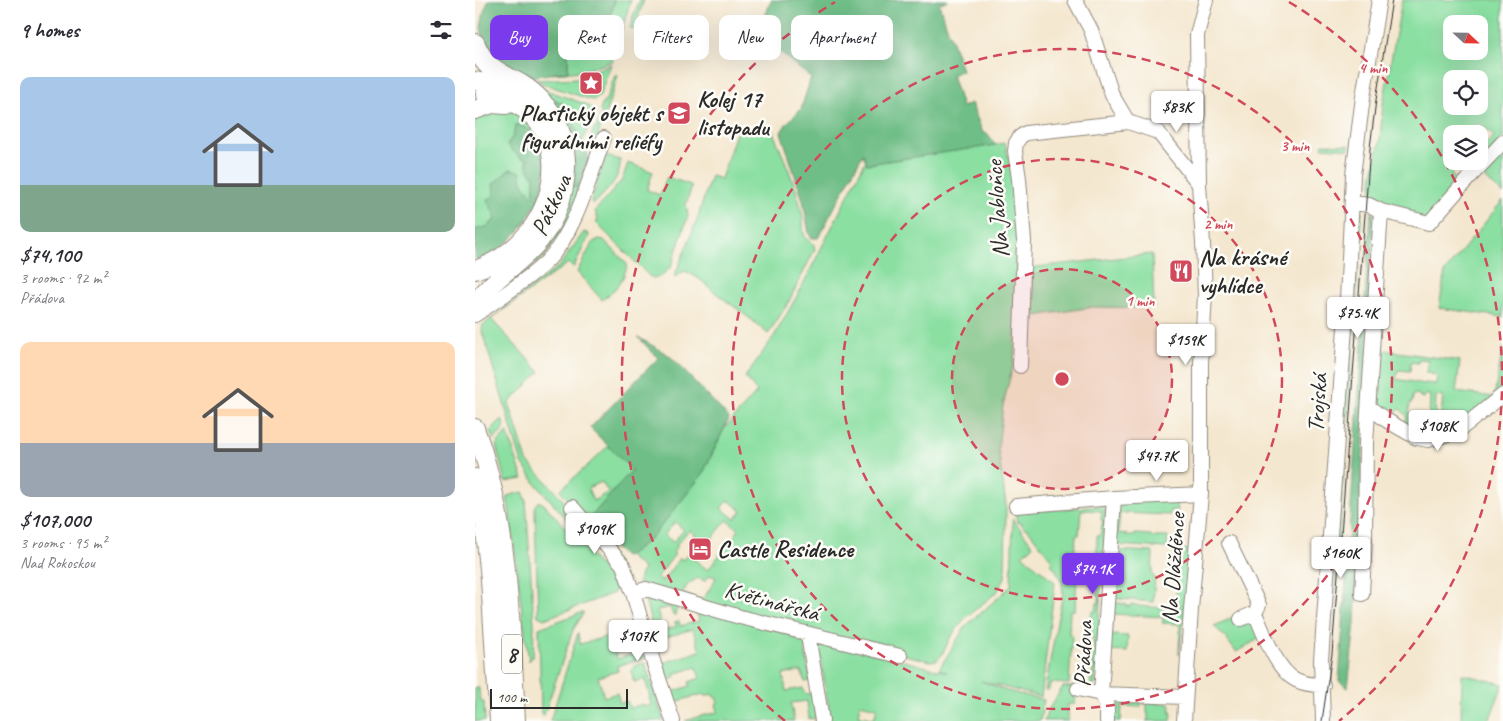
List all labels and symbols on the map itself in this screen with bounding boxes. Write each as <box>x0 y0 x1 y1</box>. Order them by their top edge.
north arrow <box>1443 15 1487 60</box>
text: 4 min <box>1359 59 1388 78</box>
place icon: Plastický objekt s figurálními reliéfy <box>578 70 604 96</box>
place label: Kolej 17 listopadu <box>697 84 771 142</box>
pin: $83K <box>1147 90 1207 133</box>
place label: Plastický objekt s figurálními reliéfy <box>520 98 665 156</box>
school or university icon: Kolej 17 listopadu <box>666 100 692 126</box>
text: 3 min <box>1281 137 1310 156</box>
street label: Na Jabloňce <box>978 157 1015 259</box>
street label: Pátkova <box>524 168 579 241</box>
text: 2 min <box>1204 215 1233 234</box>
place label: Na krásné vyhlídce <box>1199 242 1290 300</box>
restaurant icon: Na krásné vyhlídce <box>1168 258 1194 284</box>
text: 1 min <box>1126 292 1155 311</box>
pin: $75.4K <box>1317 296 1399 339</box>
pin: $159K <box>1151 324 1221 366</box>
centre of rings <box>1053 370 1071 388</box>
street label: Trojská <box>1300 370 1334 433</box>
pin: $108K <box>1403 410 1473 452</box>
pin: $47.7K <box>1116 440 1198 482</box>
street label: Na Dlážděnce <box>1154 509 1192 624</box>
pin: $109K <box>560 512 630 555</box>
place label: Castle Residence <box>717 534 855 564</box>
hotel icon: Castle Residence <box>687 536 713 562</box>
pin: $160K <box>1306 536 1376 579</box>
pin: $74.1K <box>1052 552 1134 595</box>
street label: Květinářská <box>721 574 825 629</box>
street label: Přádova <box>1067 619 1099 687</box>
pin: $107K <box>603 620 673 662</box>
road number: 8 <box>502 634 522 674</box>
scale bar <box>490 686 627 709</box>

